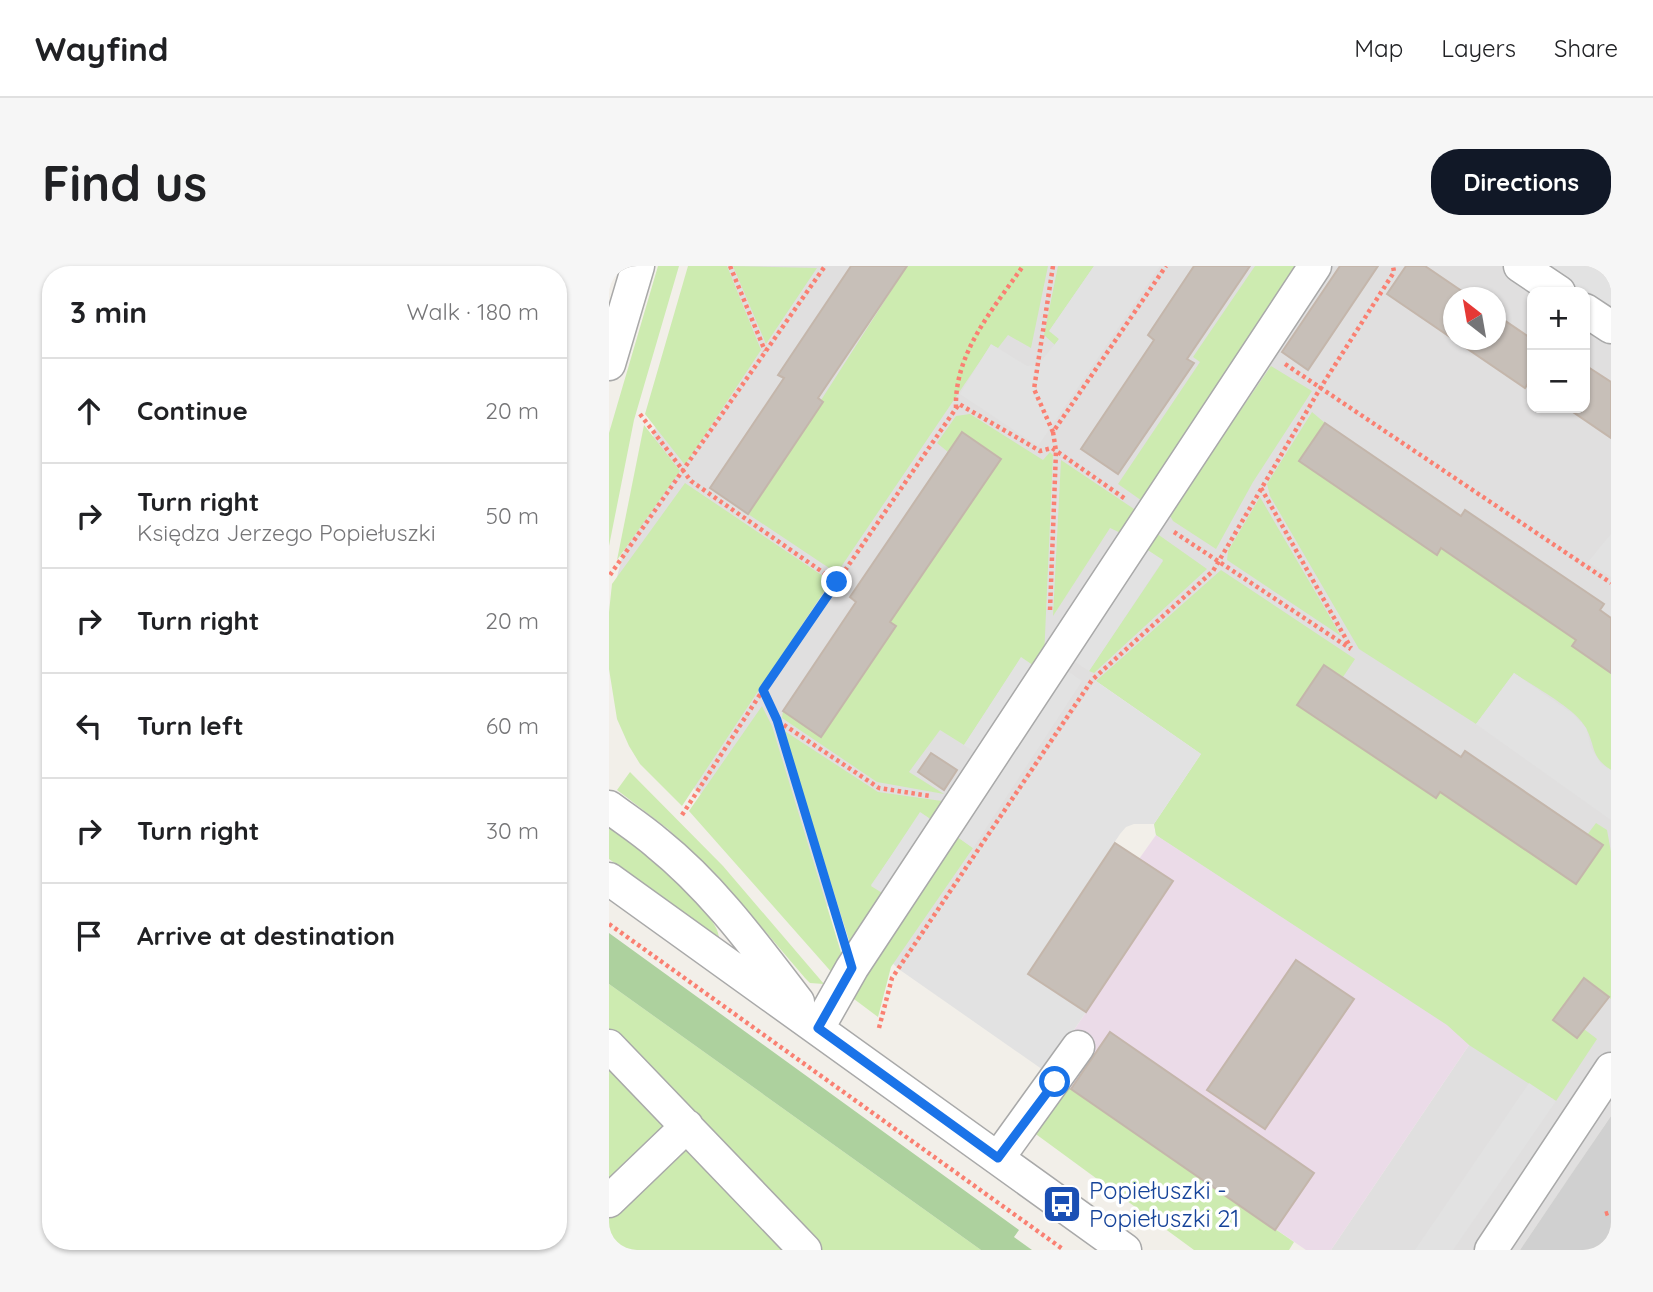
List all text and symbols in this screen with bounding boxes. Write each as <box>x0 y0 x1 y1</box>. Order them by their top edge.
text: Wayfind <box>35 28 169 69</box>
text: Map <box>1354 33 1403 63</box>
text: Layers <box>1441 33 1516 63</box>
text: Share <box>1554 33 1618 63</box>
button: Directions <box>1431 149 1611 215</box>
text: Find us <box>42 152 207 213</box>
north arrow <box>1443 287 1506 350</box>
map controls <box>1527 287 1590 413</box>
button: + <box>1527 287 1590 350</box>
text: 3 min <box>70 293 147 331</box>
text: Walk · 180 m <box>407 297 539 326</box>
button: − <box>1527 350 1590 413</box>
icon: ahead <box>70 392 108 430</box>
text: Continue <box>137 394 248 427</box>
text: 20 m <box>485 396 539 425</box>
text: Turn right <box>137 485 259 518</box>
icon: right <box>70 497 108 535</box>
text: 50 m <box>486 501 539 530</box>
text: Księdza Jerzego Popiełuszki <box>137 518 436 547</box>
route end <box>821 566 852 597</box>
icon: right <box>70 602 108 640</box>
text: Turn right <box>137 604 259 637</box>
text: 20 m <box>485 606 539 635</box>
icon: left <box>70 707 108 745</box>
text: Turn left <box>137 709 244 742</box>
text: 60 m <box>486 711 539 740</box>
icon: right <box>70 812 108 850</box>
text: Turn right <box>137 814 259 847</box>
text: 30 m <box>486 816 539 845</box>
icon: arrive <box>70 917 108 955</box>
text: Arrive at destination <box>137 919 395 952</box>
route start <box>1039 1066 1070 1097</box>
place label: Popiełuszki - Popiełuszki 21 <box>1089 1175 1239 1233</box>
bus stop icon: Popiełuszki - Popiełuszki 21 <box>1041 1183 1083 1225</box>

